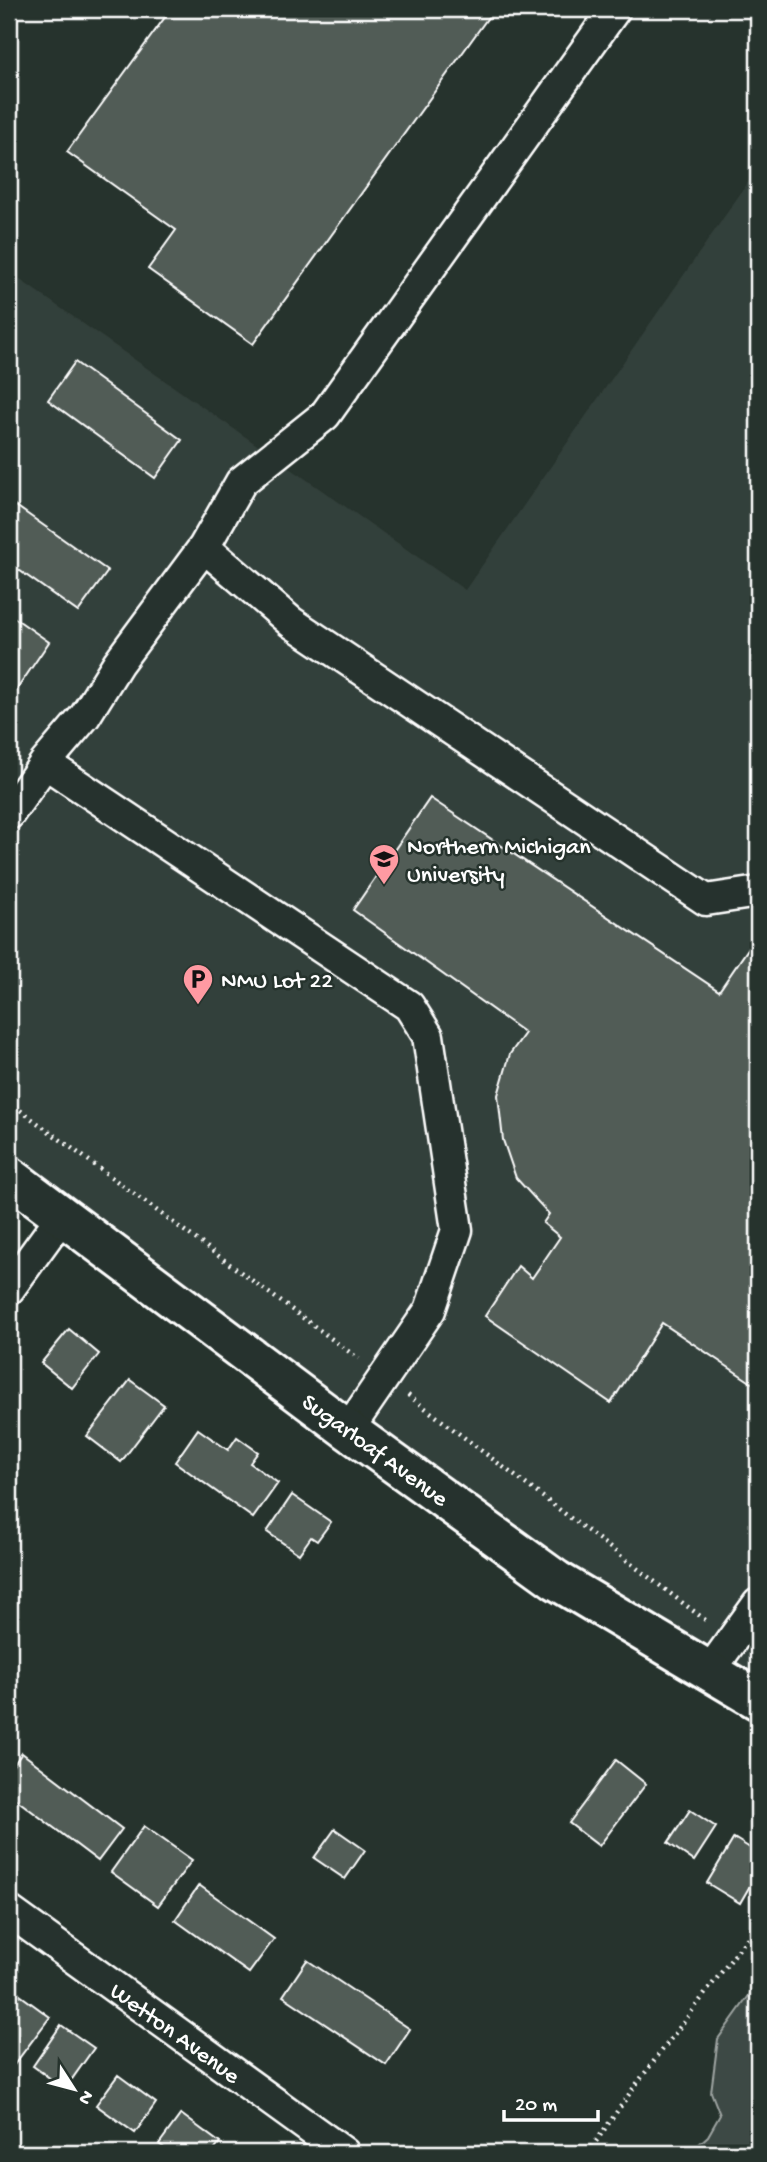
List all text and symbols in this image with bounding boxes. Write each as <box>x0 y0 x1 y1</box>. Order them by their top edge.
place label: Northern Michigan University <box>407 834 591 891</box>
school or university icon: Northern Michigan University <box>367 842 401 886</box>
parking icon: NMU Lot 22 <box>181 962 215 1006</box>
place label: NMU Lot 22 <box>221 968 333 997</box>
street label: Sugarloaf Avenue <box>295 1389 453 1515</box>
street label: Wetton Avenue <box>103 1978 245 2092</box>
north arrow <box>38 2054 108 2124</box>
scale bar <box>504 2078 599 2122</box>
text: N <box>72 2085 98 2109</box>
text: 20 m <box>515 2094 557 2119</box>

